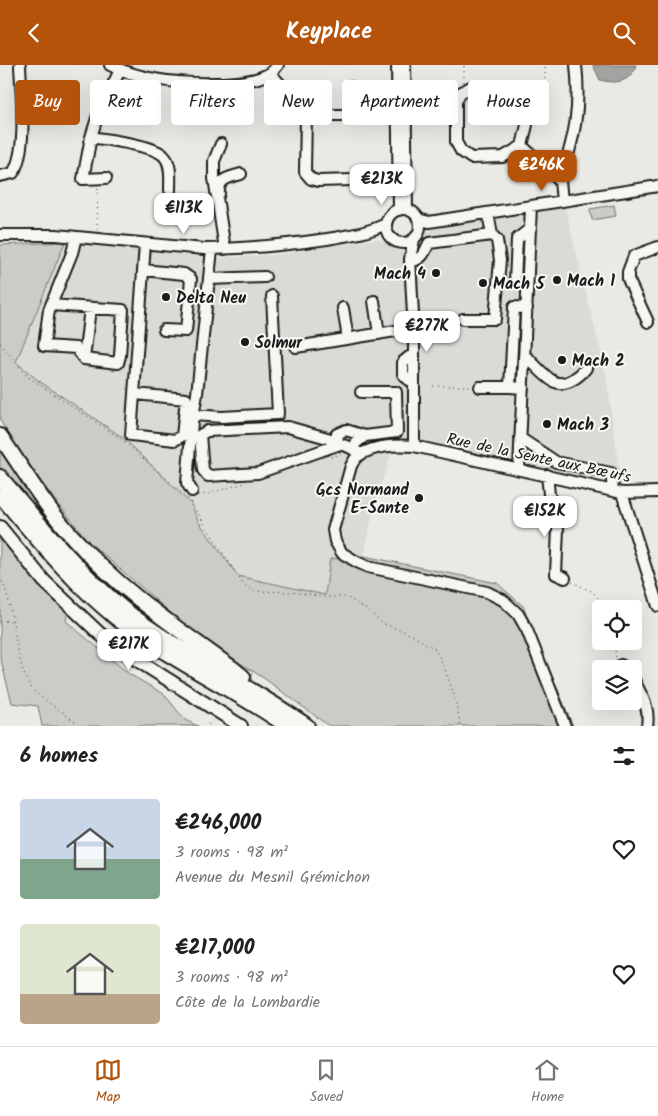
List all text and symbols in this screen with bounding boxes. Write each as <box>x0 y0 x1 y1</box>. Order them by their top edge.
text: Keyplace <box>286 15 372 50</box>
icon: back <box>20 19 48 47</box>
icon: search <box>610 19 638 47</box>
chip: Buy <box>15 80 80 125</box>
chip: Rent <box>90 80 161 125</box>
chip: Filters <box>171 80 254 125</box>
chip: New <box>264 80 332 125</box>
chip: Apartment <box>342 80 458 125</box>
chip: House <box>468 80 549 125</box>
pin: €246K <box>507 149 577 192</box>
text: €246K <box>519 153 565 178</box>
pin: €213K <box>347 163 417 206</box>
text: €213K <box>361 167 403 192</box>
pin: €113K <box>149 193 219 235</box>
text: €113K <box>165 196 203 221</box>
place label: Mach 4 <box>374 262 426 287</box>
marker: Mach 4 <box>430 267 442 279</box>
place label: Mach 1 <box>567 269 615 294</box>
place label: Mach 5 <box>493 272 546 297</box>
marker: Mach 1 <box>551 274 563 286</box>
marker: Mach 5 <box>477 277 489 289</box>
place label: Delta Neu <box>176 286 246 311</box>
marker: Delta Neu <box>160 291 172 303</box>
pin: €277K <box>392 311 462 353</box>
text: €277K <box>405 314 449 339</box>
place label: Solmur <box>255 331 303 356</box>
marker: Solmur <box>239 336 251 348</box>
place label: Mach 2 <box>572 349 625 374</box>
marker: Mach 2 <box>556 354 568 366</box>
place label: Mach 3 <box>557 413 609 438</box>
marker: Mach 3 <box>541 418 553 430</box>
street label: Rue de la Sente aux Bœufs <box>444 427 633 490</box>
place label: Gcs Normand E-Sante <box>316 478 409 521</box>
marker: Gcs Normand E-Sante <box>413 492 425 504</box>
pin: €152K <box>510 495 580 538</box>
text: €152K <box>524 499 566 524</box>
map controls <box>592 600 642 710</box>
button: locate <box>592 600 642 650</box>
pin: €217K <box>94 629 164 671</box>
text: €217K <box>108 632 150 657</box>
button: layers <box>592 660 642 710</box>
text: 6 homes <box>20 740 98 773</box>
icon: filters <box>610 742 638 770</box>
text: €246,000 <box>175 807 261 840</box>
icon: home <box>60 819 120 879</box>
icon: heart <box>610 835 638 863</box>
text: 3 rooms · 98 m² <box>175 840 288 865</box>
text: Avenue du Mesnil Grémichon <box>175 865 370 890</box>
text: €217,000 <box>175 932 255 965</box>
icon: home <box>60 944 120 1004</box>
icon: heart <box>610 960 638 988</box>
text: 3 rooms · 98 m² <box>175 965 288 990</box>
text: Côte de la Lombardie <box>175 990 320 1015</box>
tab: Map <box>94 1056 122 1108</box>
tab: Saved <box>310 1056 343 1108</box>
tab: Home <box>531 1056 564 1108</box>

